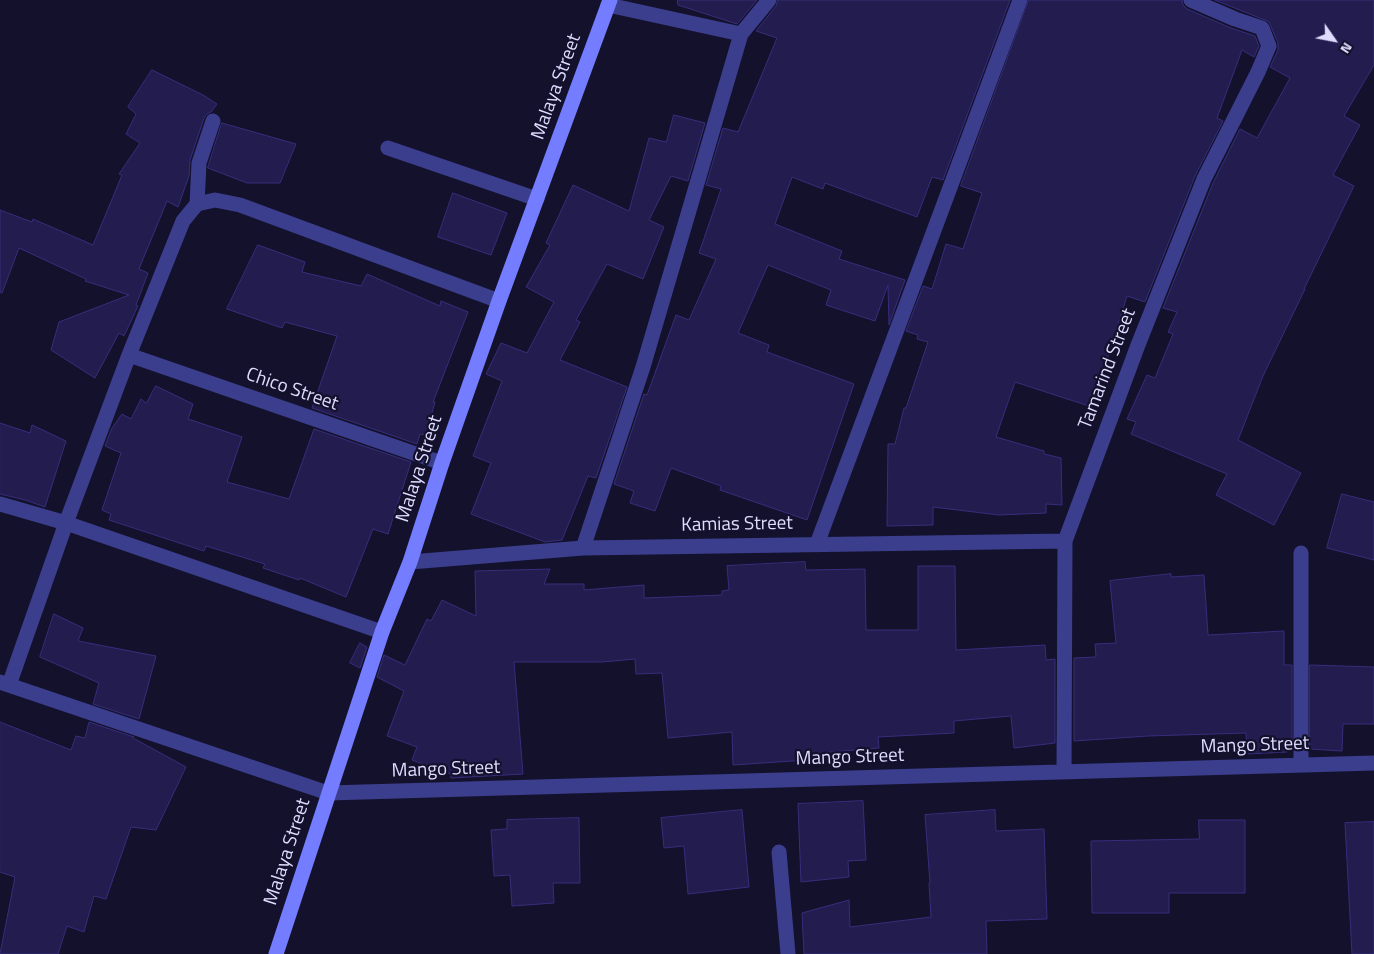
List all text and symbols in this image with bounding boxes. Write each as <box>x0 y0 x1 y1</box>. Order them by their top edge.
north arrow <box>1309 15 1359 65</box>
street label: Malaya Street <box>527 31 587 143</box>
text: N <box>1336 39 1358 58</box>
street label: Tamarind Street <box>1075 305 1141 433</box>
street label: Chico Street <box>243 364 341 416</box>
street label: Malaya Street <box>392 413 448 525</box>
street label: Kamias Street <box>681 513 793 537</box>
street label: Mango Street <box>1200 733 1310 759</box>
street label: Mango Street <box>795 745 905 771</box>
street label: Mango Street <box>391 757 501 783</box>
street label: Malaya Street <box>260 796 316 908</box>

